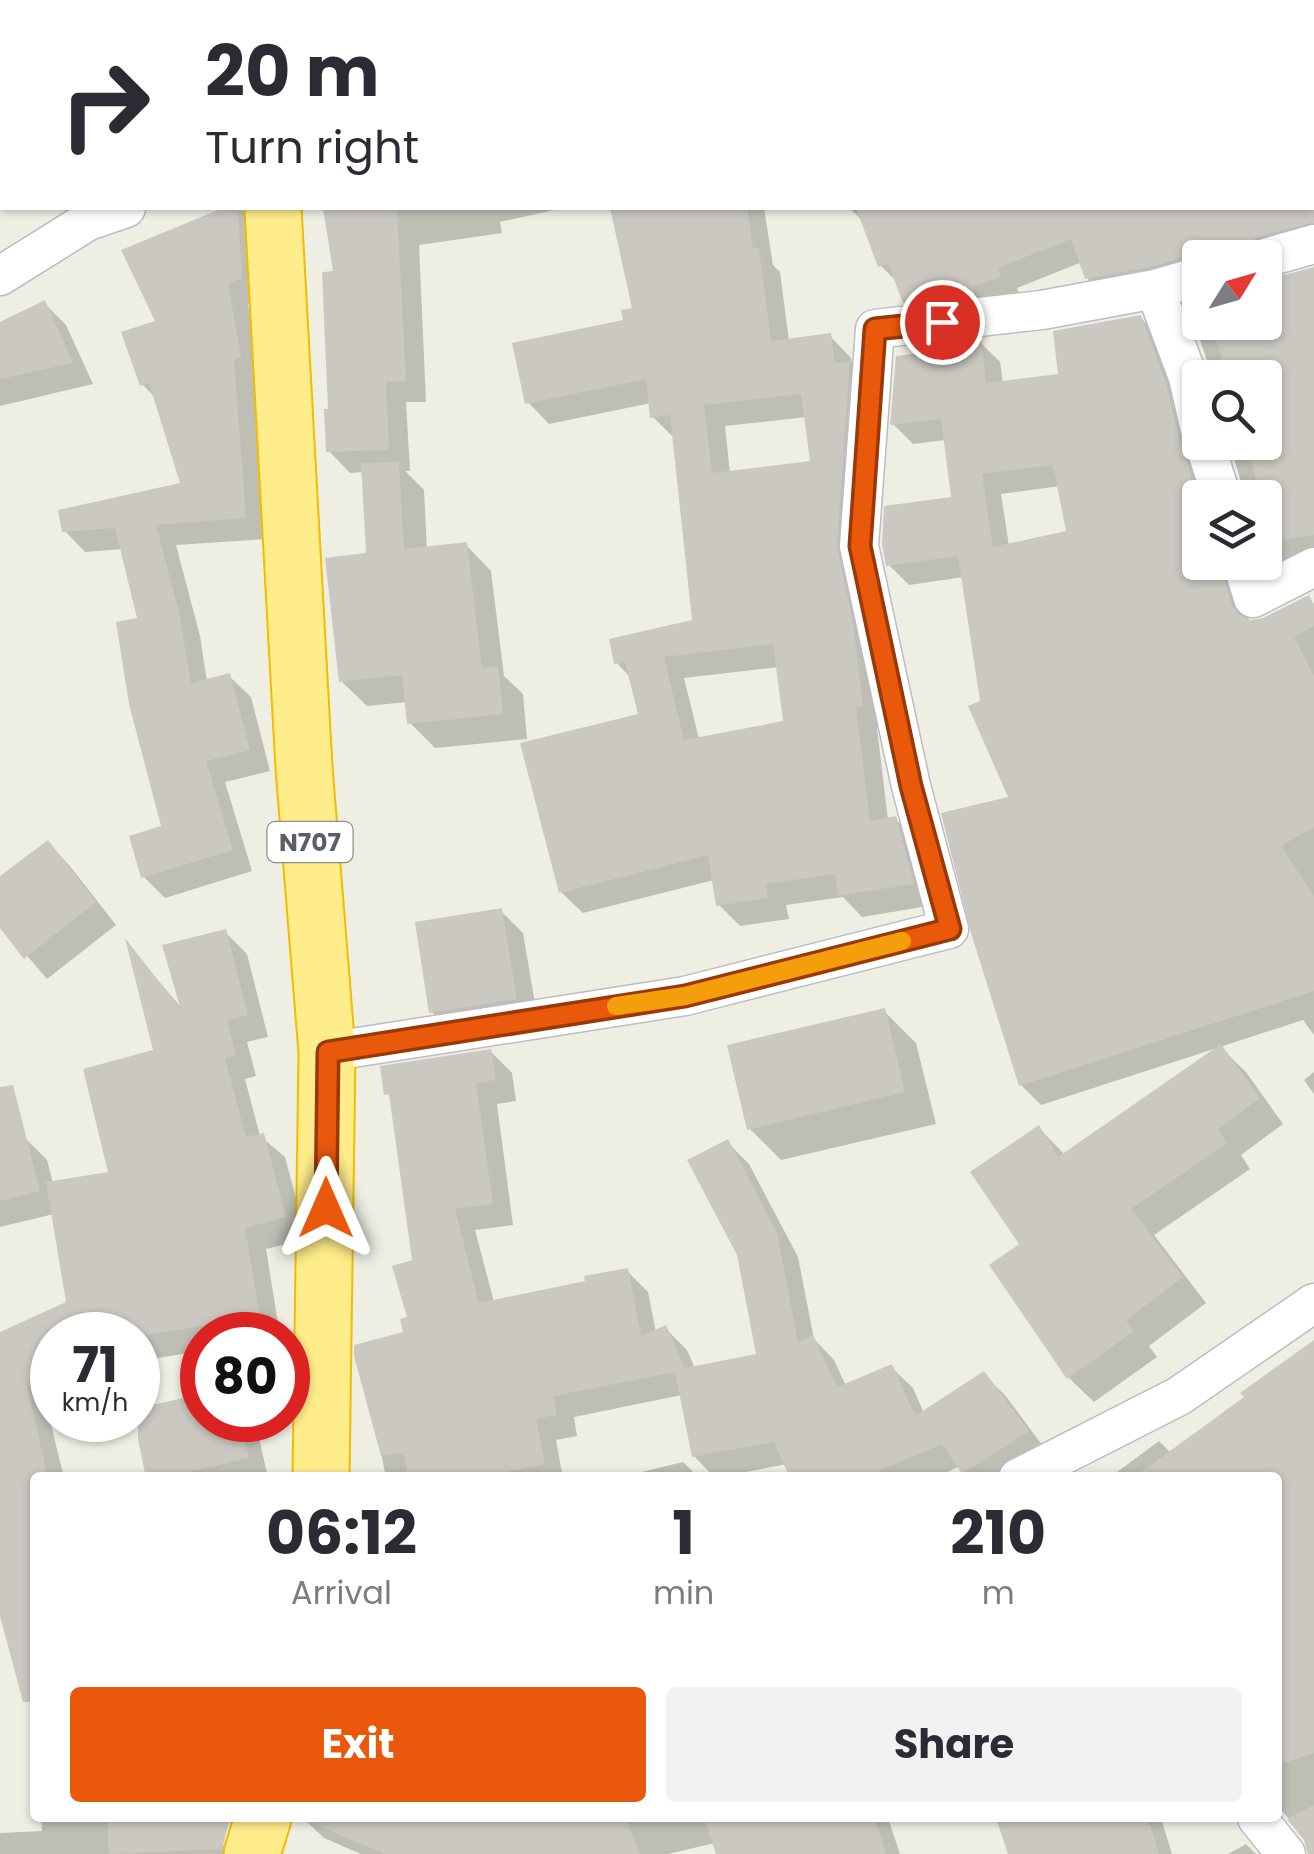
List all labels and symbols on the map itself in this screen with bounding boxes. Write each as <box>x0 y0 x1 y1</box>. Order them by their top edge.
north arrow <box>1182 240 1282 340</box>
pin <box>900 280 985 365</box>
road number: N707 <box>268 822 352 862</box>
position arrow <box>274 1156 378 1260</box>
speed limit sign: 80 <box>180 1312 310 1442</box>

